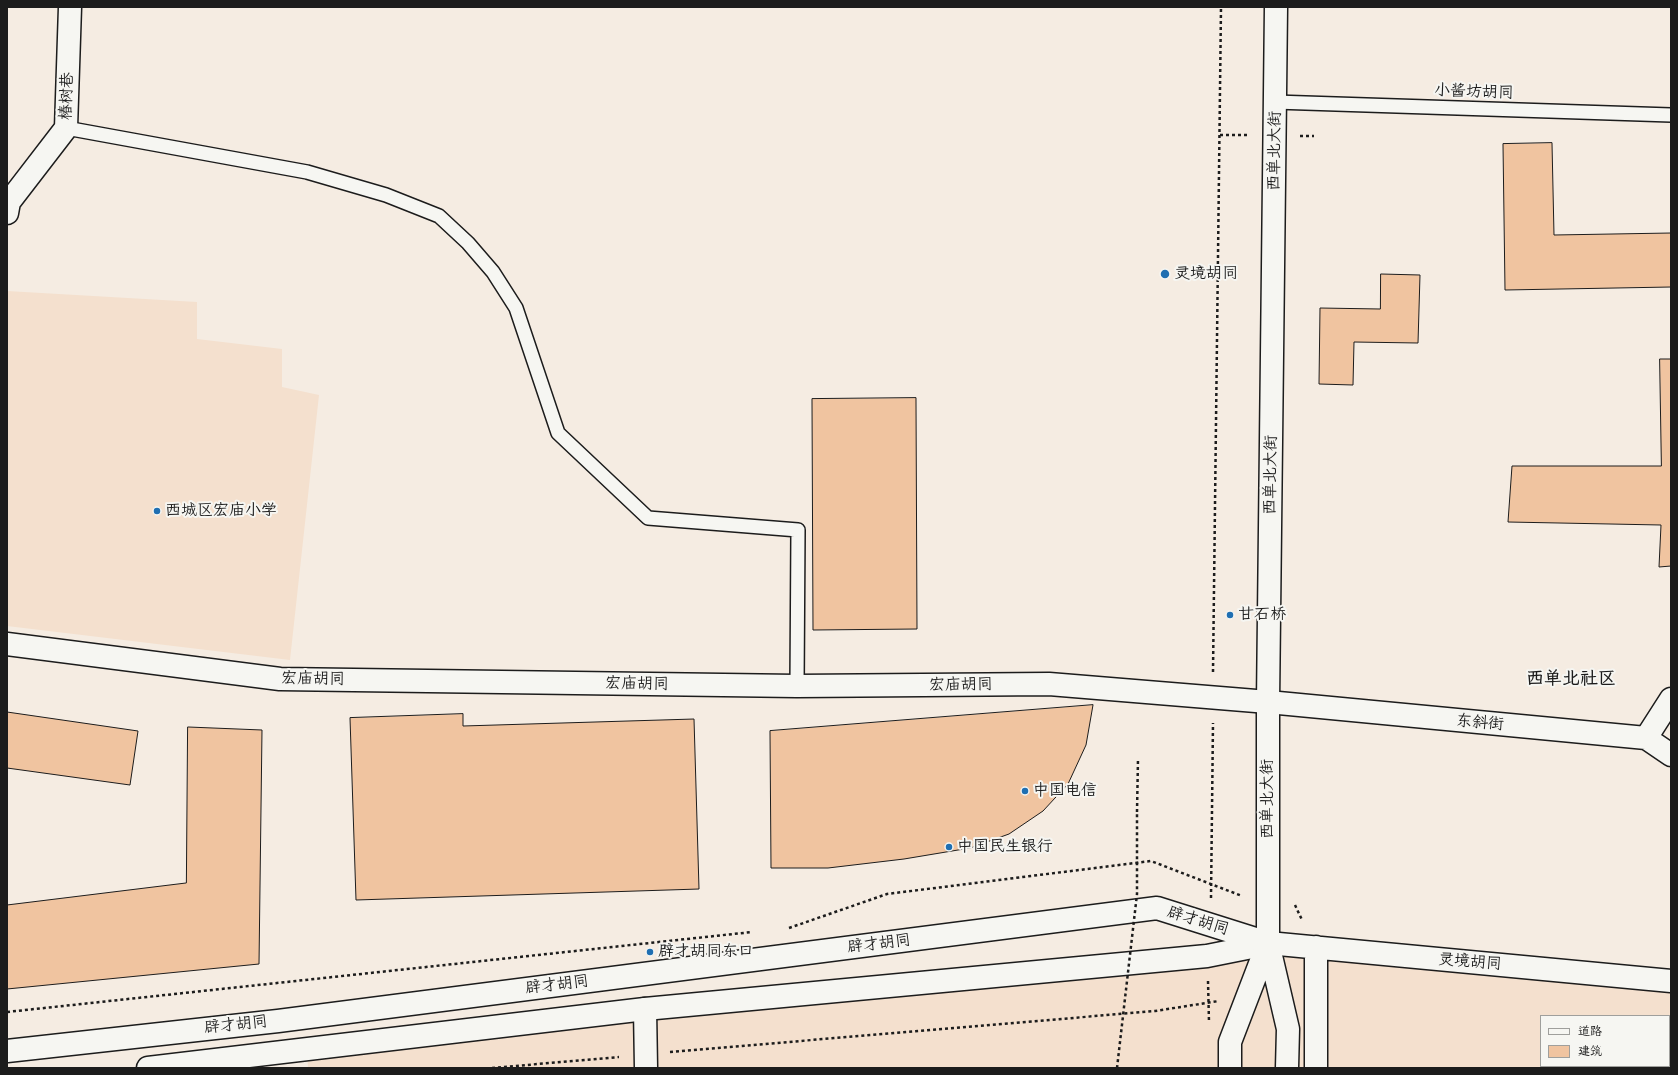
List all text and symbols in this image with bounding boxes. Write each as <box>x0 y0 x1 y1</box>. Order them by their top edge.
street label: 椿树巷 <box>57 72 77 120</box>
street label: 小酱坊胡同 <box>1434 81 1514 103</box>
street label: 西单北大街 <box>1265 111 1285 191</box>
place label: 灵境胡同 <box>1174 264 1238 284</box>
marker: 灵境胡同 <box>1159 268 1171 280</box>
street label: 西单北大街 <box>1261 435 1281 515</box>
place label: 西城区宏庙小学 <box>165 501 277 521</box>
marker: 西城区宏庙小学 <box>152 506 162 516</box>
place label: 甘石桥 <box>1238 605 1286 625</box>
marker: 甘石桥 <box>1225 610 1235 620</box>
district label: 西单北社区 <box>1526 668 1616 690</box>
street label: 宏庙胡同 <box>281 669 345 689</box>
street label: 宏庙胡同 <box>605 674 669 694</box>
street label: 宏庙胡同 <box>929 675 993 695</box>
street label: 东斜街 <box>1455 711 1505 735</box>
street label: 西单北大街 <box>1258 759 1278 839</box>
place label: 中国电信 <box>1033 781 1097 801</box>
marker: 中国电信 <box>1020 786 1030 796</box>
place label: 中国民生银行 <box>957 837 1053 857</box>
marker: 中国民生银行 <box>944 842 954 852</box>
street label: 辟才胡同 <box>1165 902 1231 940</box>
street label: 辟才胡同 <box>846 931 912 957</box>
place label: 辟才胡同东口 <box>658 942 754 962</box>
marker: 辟才胡同东口 <box>645 947 655 957</box>
street label: 灵境胡同 <box>1437 950 1503 974</box>
street label: 辟才胡同 <box>524 972 590 998</box>
street label: 辟才胡同 <box>203 1012 269 1038</box>
legend <box>1540 1015 1670 1067</box>
text: 道路 <box>1578 1023 1602 1039</box>
text: 建筑 <box>1578 1043 1602 1059</box>

